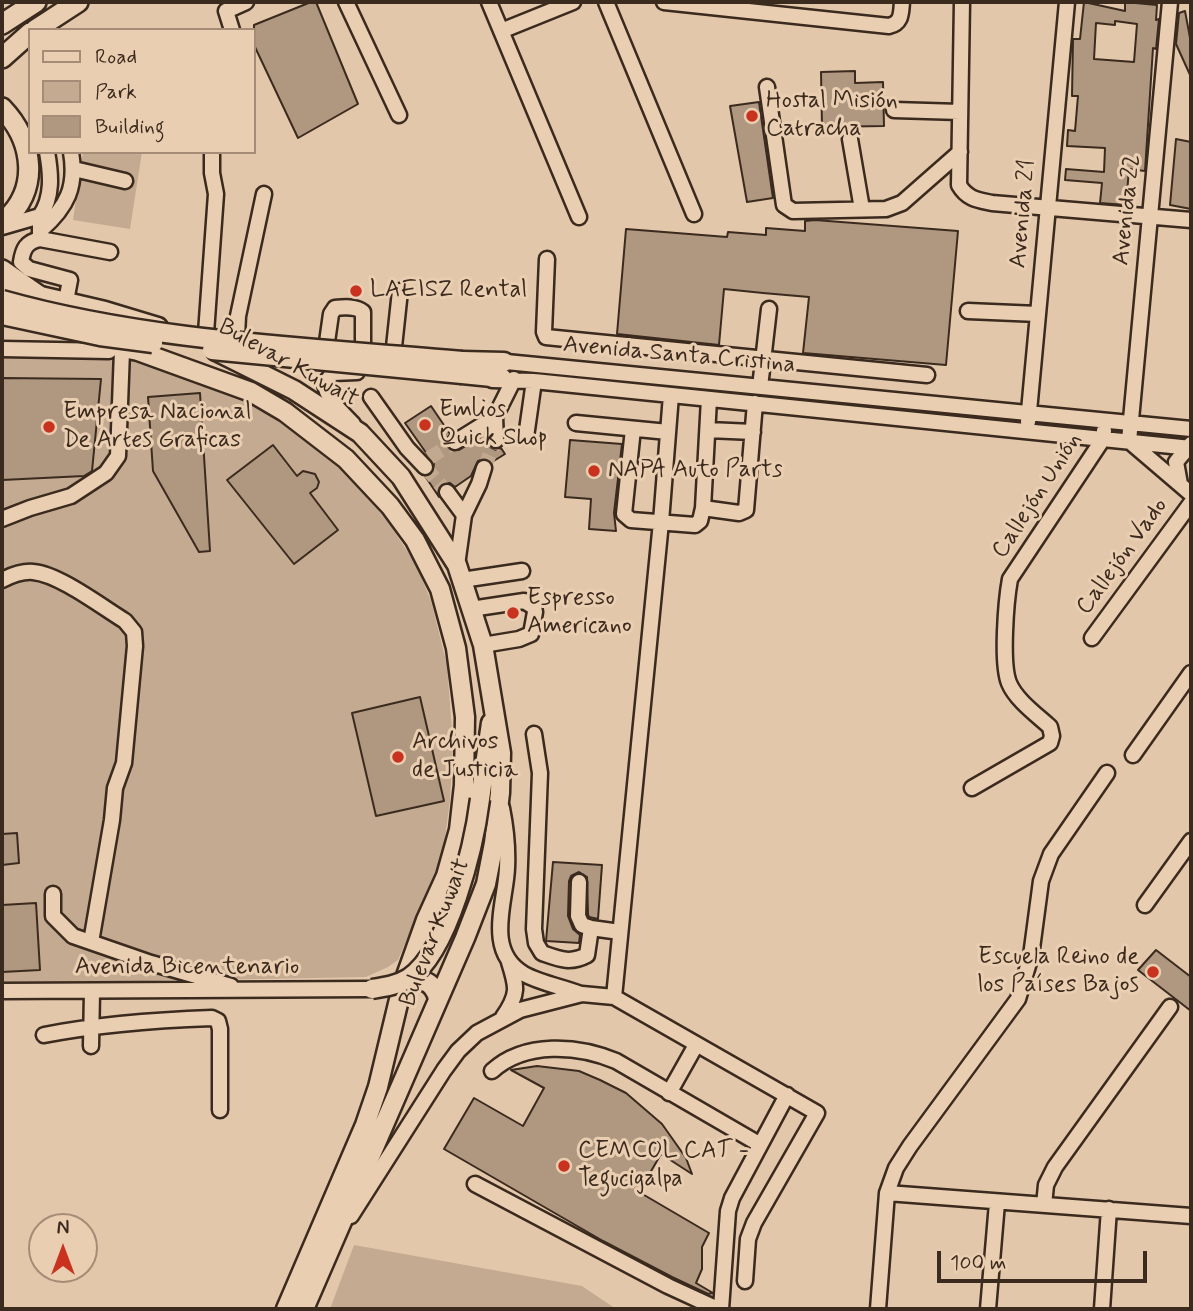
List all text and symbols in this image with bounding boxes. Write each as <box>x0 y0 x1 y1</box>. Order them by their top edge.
legend <box>28 28 256 154</box>
text: Road <box>95 43 137 71</box>
text: Park <box>95 78 137 106</box>
place label: Hostal Misión Catracha <box>766 88 898 144</box>
marker: Hostal Misión Catracha <box>744 108 760 124</box>
text: Building <box>95 113 165 141</box>
street label: Avenida 22 <box>1108 153 1148 267</box>
street label: Avenida 21 <box>1005 158 1043 270</box>
place label: LAEISZ Rental <box>370 277 527 305</box>
marker: LAEISZ Rental <box>348 283 364 299</box>
street label: Bulevar Kuwait <box>213 313 363 415</box>
street label: Avenida Santa Cristina <box>562 331 796 381</box>
place label: Emlios Quick Shop <box>439 397 547 453</box>
place label: Empresa Nacional De Artes Graficas <box>63 399 251 455</box>
marker: Emlios Quick Shop <box>417 417 433 433</box>
marker: Empresa Nacional De Artes Graficas <box>41 419 57 435</box>
street label: Callejón Unión <box>987 428 1089 564</box>
place label: NAPA Auto Parts <box>608 457 782 485</box>
marker: NAPA Auto Parts <box>586 463 602 479</box>
street label: Callejón Vado <box>1071 493 1175 621</box>
place label: Espresso Americano <box>527 585 632 641</box>
marker: Espresso Americano <box>505 605 521 621</box>
place label: Archivos de Justicia <box>412 729 518 785</box>
marker: Archivos de Justicia <box>390 749 406 765</box>
street label: Bulevar Kuwait <box>395 855 477 1011</box>
place label: Escuela Reino de los Países Bajos <box>977 944 1139 1000</box>
street label: Avenida Bicentenario <box>75 954 299 982</box>
marker: Escuela Reino de los Países Bajos <box>1145 964 1161 980</box>
place label: CEMCOL CAT - Tegucigalpa <box>578 1138 749 1194</box>
marker: CEMCOL CAT - Tegucigalpa <box>556 1158 572 1174</box>
north arrow <box>28 1213 98 1283</box>
text: N <box>57 1216 69 1241</box>
scale bar <box>941 1238 1151 1282</box>
text: 100 m <box>950 1249 1006 1277</box>

